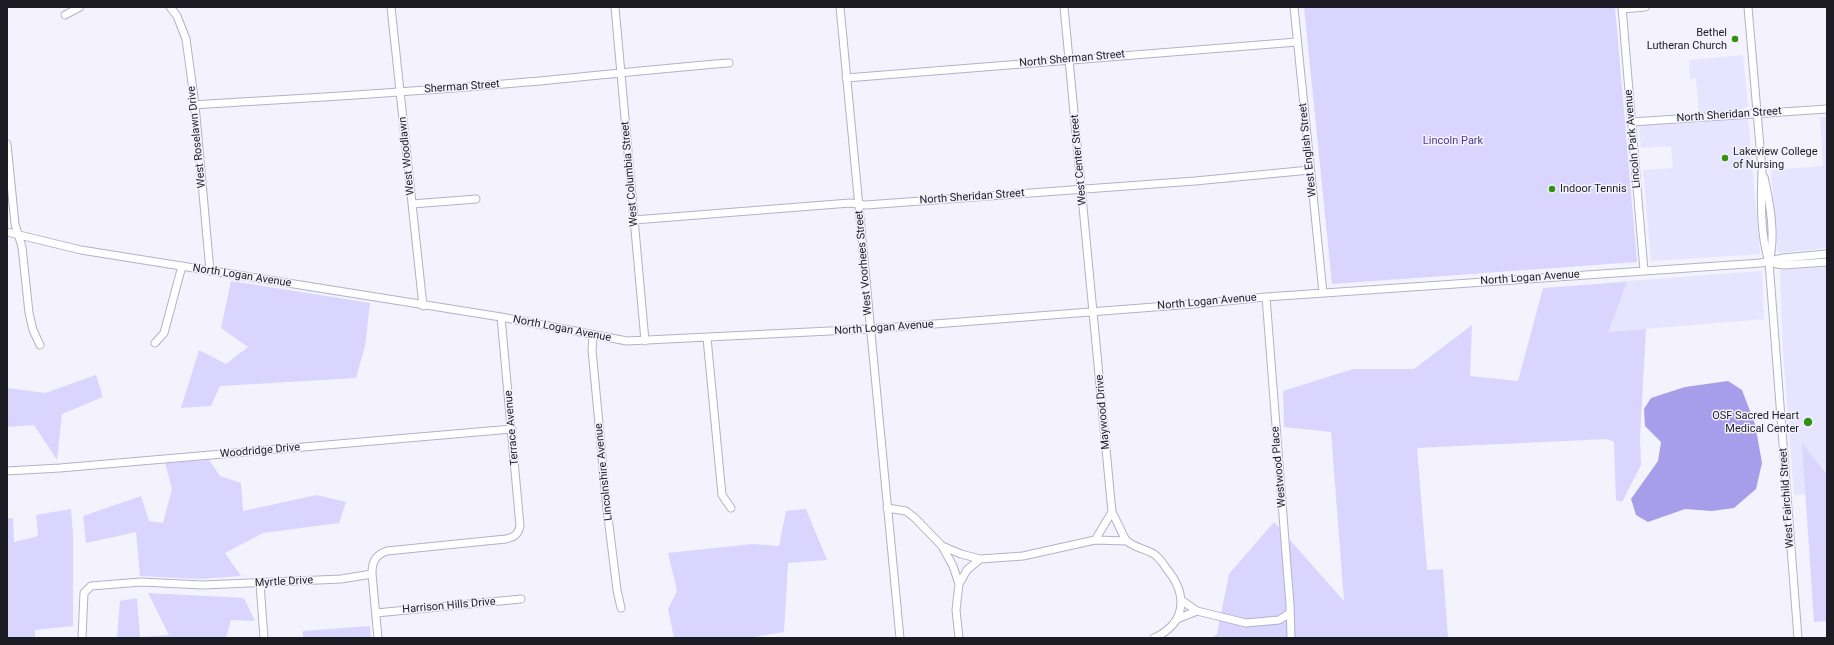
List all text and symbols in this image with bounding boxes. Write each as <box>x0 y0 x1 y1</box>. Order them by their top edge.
place label: Bethel Lutheran Church <box>1647 26 1727 52</box>
marker: Bethel Lutheran Church <box>1730 34 1740 44</box>
street label: North Sherman Street <box>1019 48 1125 70</box>
street label: Sherman Street <box>424 78 500 96</box>
street label: West Roselawn Drive <box>185 85 209 189</box>
street label: Lincoln Park Avenue <box>1622 89 1644 189</box>
street label: West English Street <box>1296 102 1320 198</box>
street label: North Sheridan Street <box>1676 105 1782 125</box>
street label: West Center Street <box>1068 114 1090 206</box>
street label: West Woodlawn <box>396 116 418 196</box>
street label: West Columbia Street <box>619 121 641 227</box>
park label: Lincoln Park <box>1423 134 1483 148</box>
place label: Lakeview College of Nursing <box>1733 145 1818 171</box>
marker: Lakeview College of Nursing <box>1720 153 1730 163</box>
place label: Indoor Tennis <box>1560 182 1627 196</box>
marker: Indoor Tennis <box>1547 184 1557 194</box>
street label: North Sheridan Street <box>919 187 1025 207</box>
street label: West Voorhees Street <box>853 210 875 316</box>
street label: North Logan Avenue <box>192 262 292 290</box>
street label: North Logan Avenue <box>1480 268 1580 288</box>
street label: North Logan Avenue <box>1157 291 1257 313</box>
street label: North Logan Avenue <box>512 313 612 345</box>
street label: North Logan Avenue <box>834 318 934 338</box>
street label: Maywood Drive <box>1093 374 1113 450</box>
street label: Terrace Avenue <box>502 390 522 466</box>
place label: OSF Sacred Heart Medical Center <box>1712 409 1799 435</box>
marker: OSF Sacred Heart Medical Center <box>1802 416 1814 428</box>
street label: Lincolnshire Avenue <box>592 423 616 521</box>
street label: Westwood Place <box>1269 426 1289 508</box>
street label: Woodridge Drive <box>219 441 301 461</box>
street label: West Fairchild Street <box>1777 447 1797 549</box>
street label: Myrtle Drive <box>255 574 313 590</box>
street label: Harrison Hills Drive <box>402 595 496 617</box>

